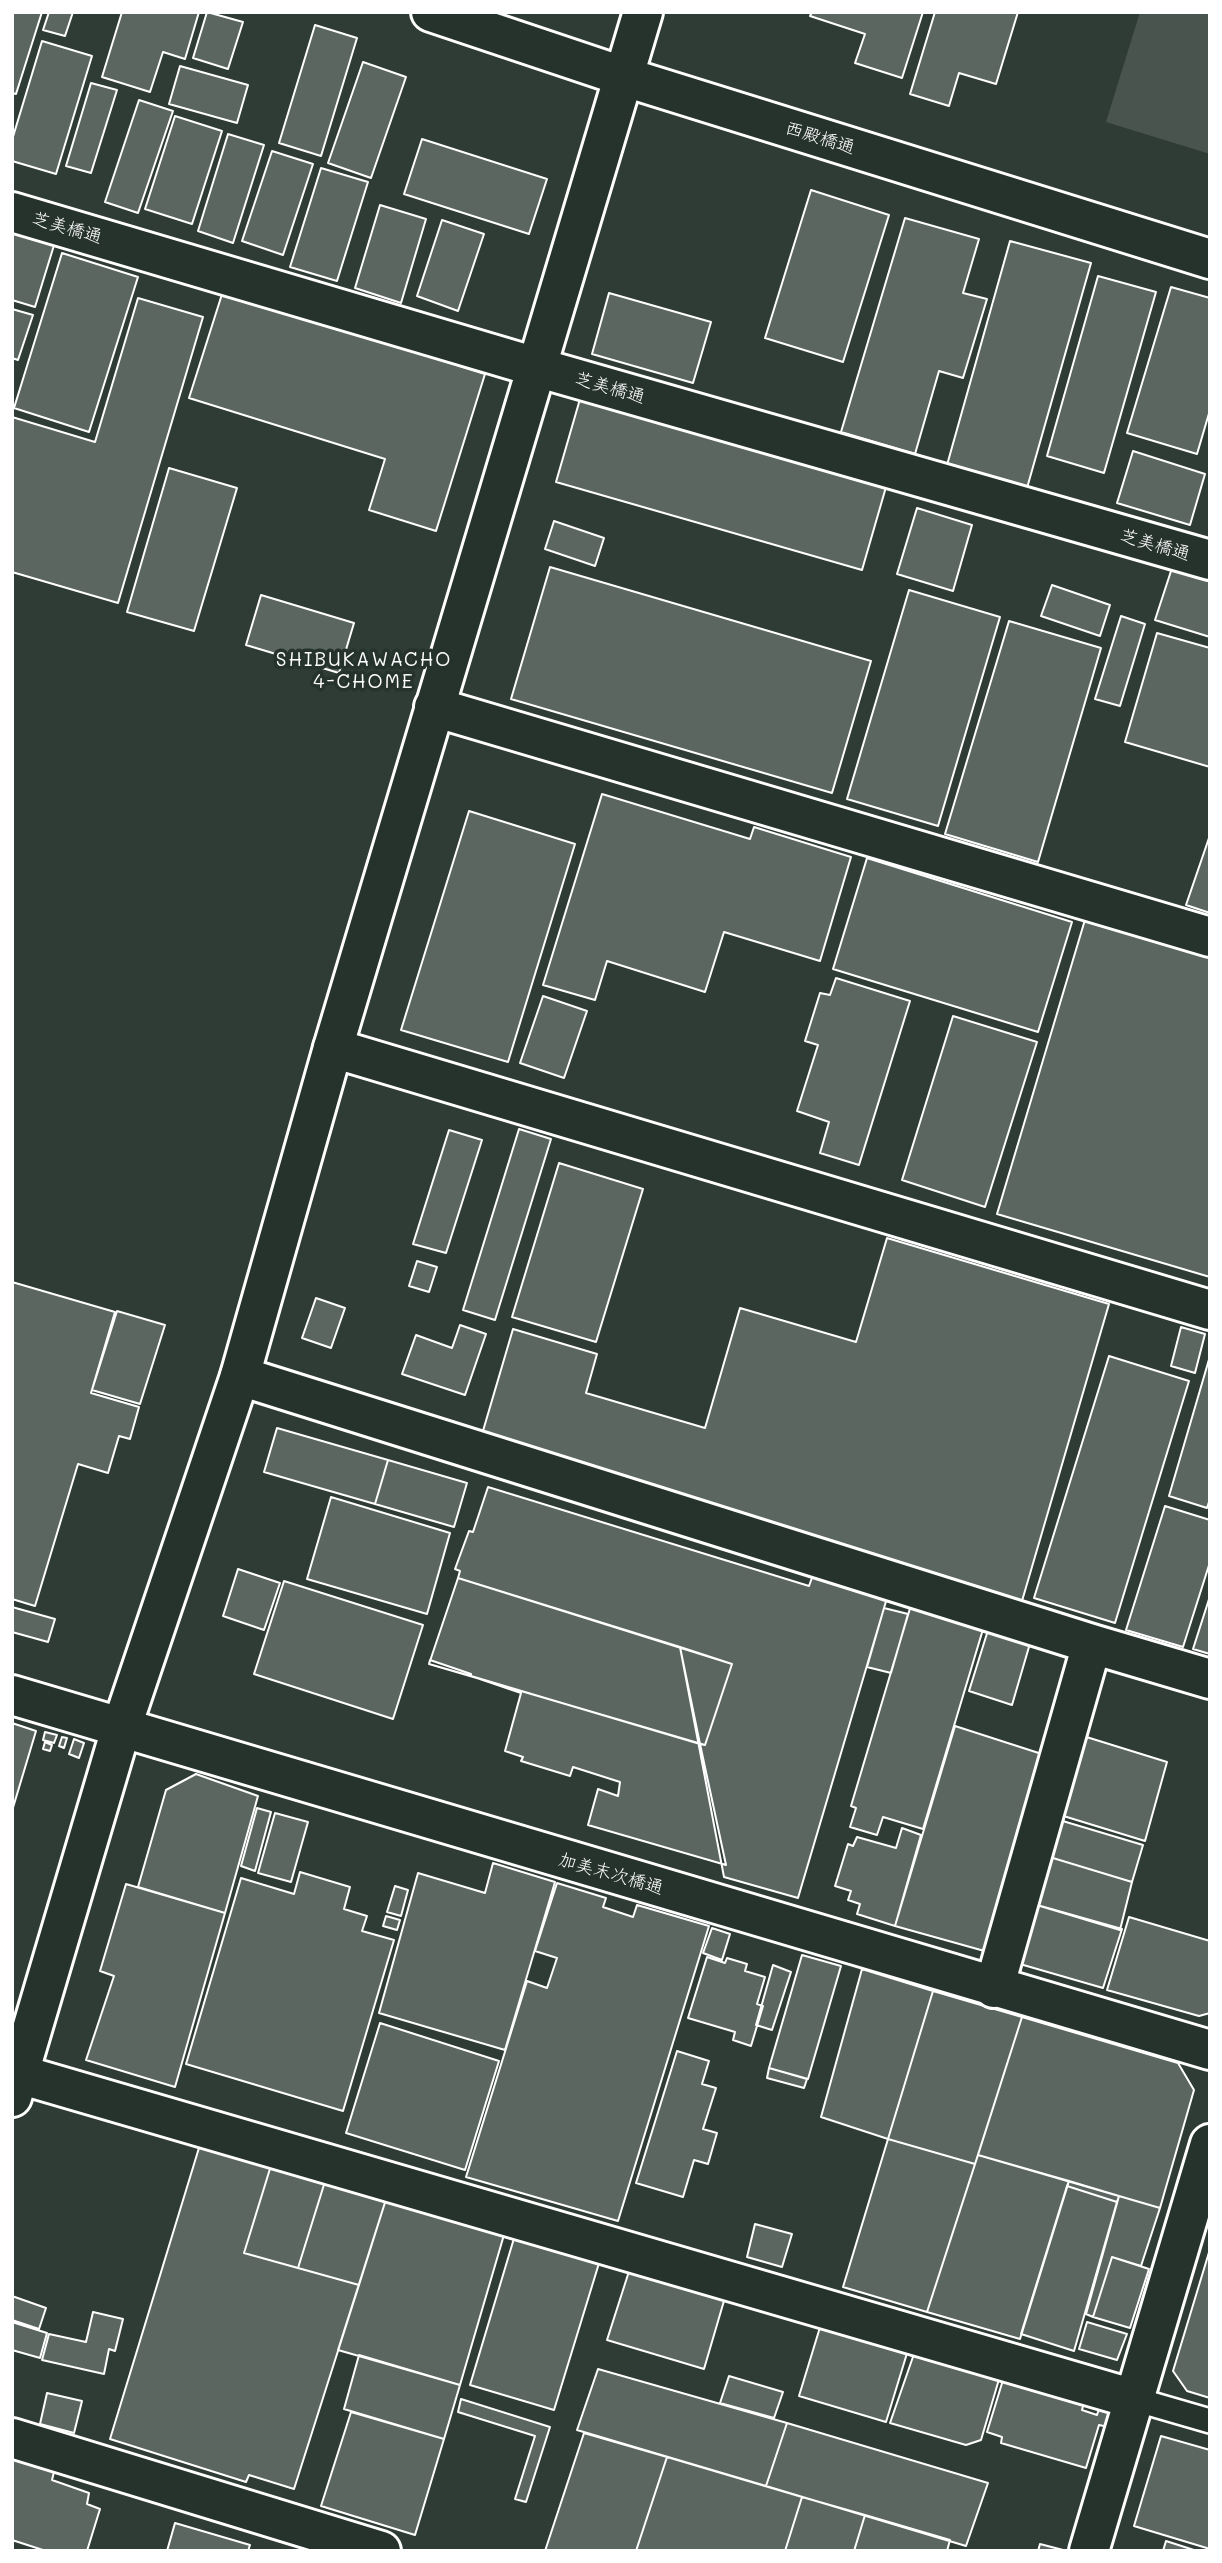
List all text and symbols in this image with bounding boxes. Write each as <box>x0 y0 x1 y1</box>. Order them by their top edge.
street label: 西殿橋通 <box>782 117 858 159</box>
street label: 芝美橋通 <box>29 208 105 248</box>
street label: 芝美橋通 <box>572 368 648 408</box>
street label: 芝美橋通 <box>1117 525 1193 565</box>
district label: SHIBUKAWACHO 4-CHOME <box>277 649 451 693</box>
street label: 加美末次橋通 <box>556 1849 666 1899</box>

